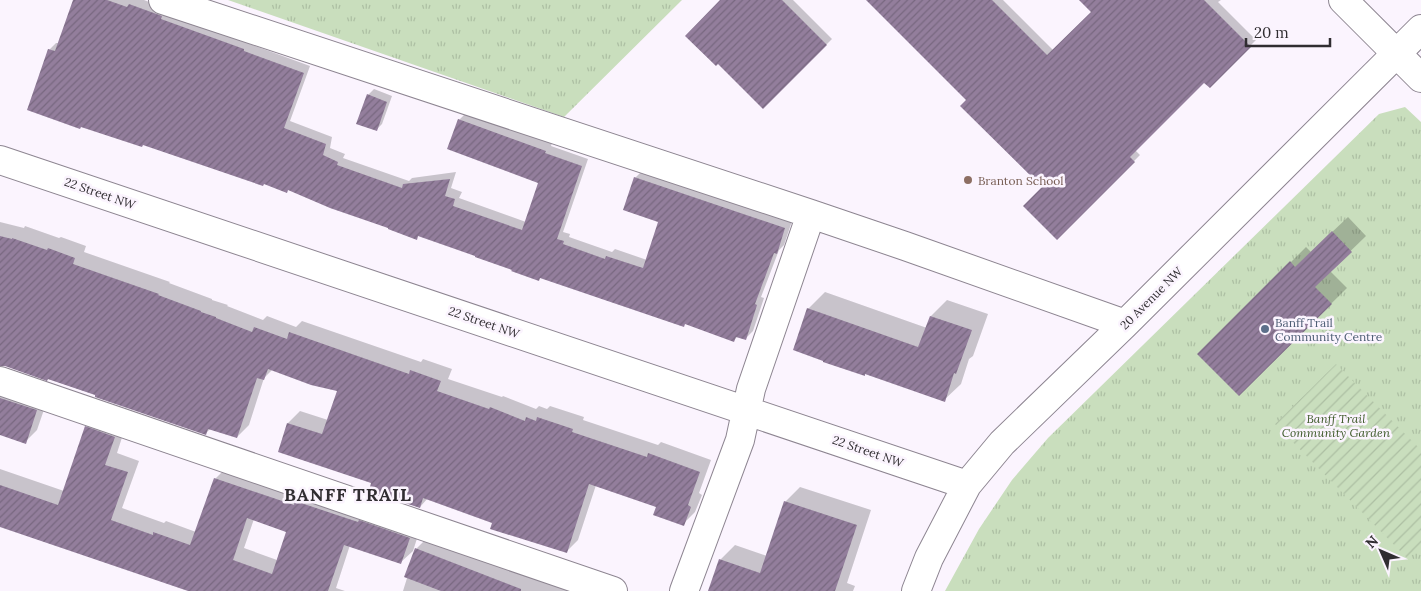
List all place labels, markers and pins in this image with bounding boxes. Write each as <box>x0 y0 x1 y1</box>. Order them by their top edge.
place label: Branton School <box>978 173 1064 188</box>
marker: Branton School <box>962 174 974 186</box>
place label: Banff Trail Community Centre <box>1275 315 1383 344</box>
marker: Banff Trail Community Centre <box>1259 323 1271 335</box>

